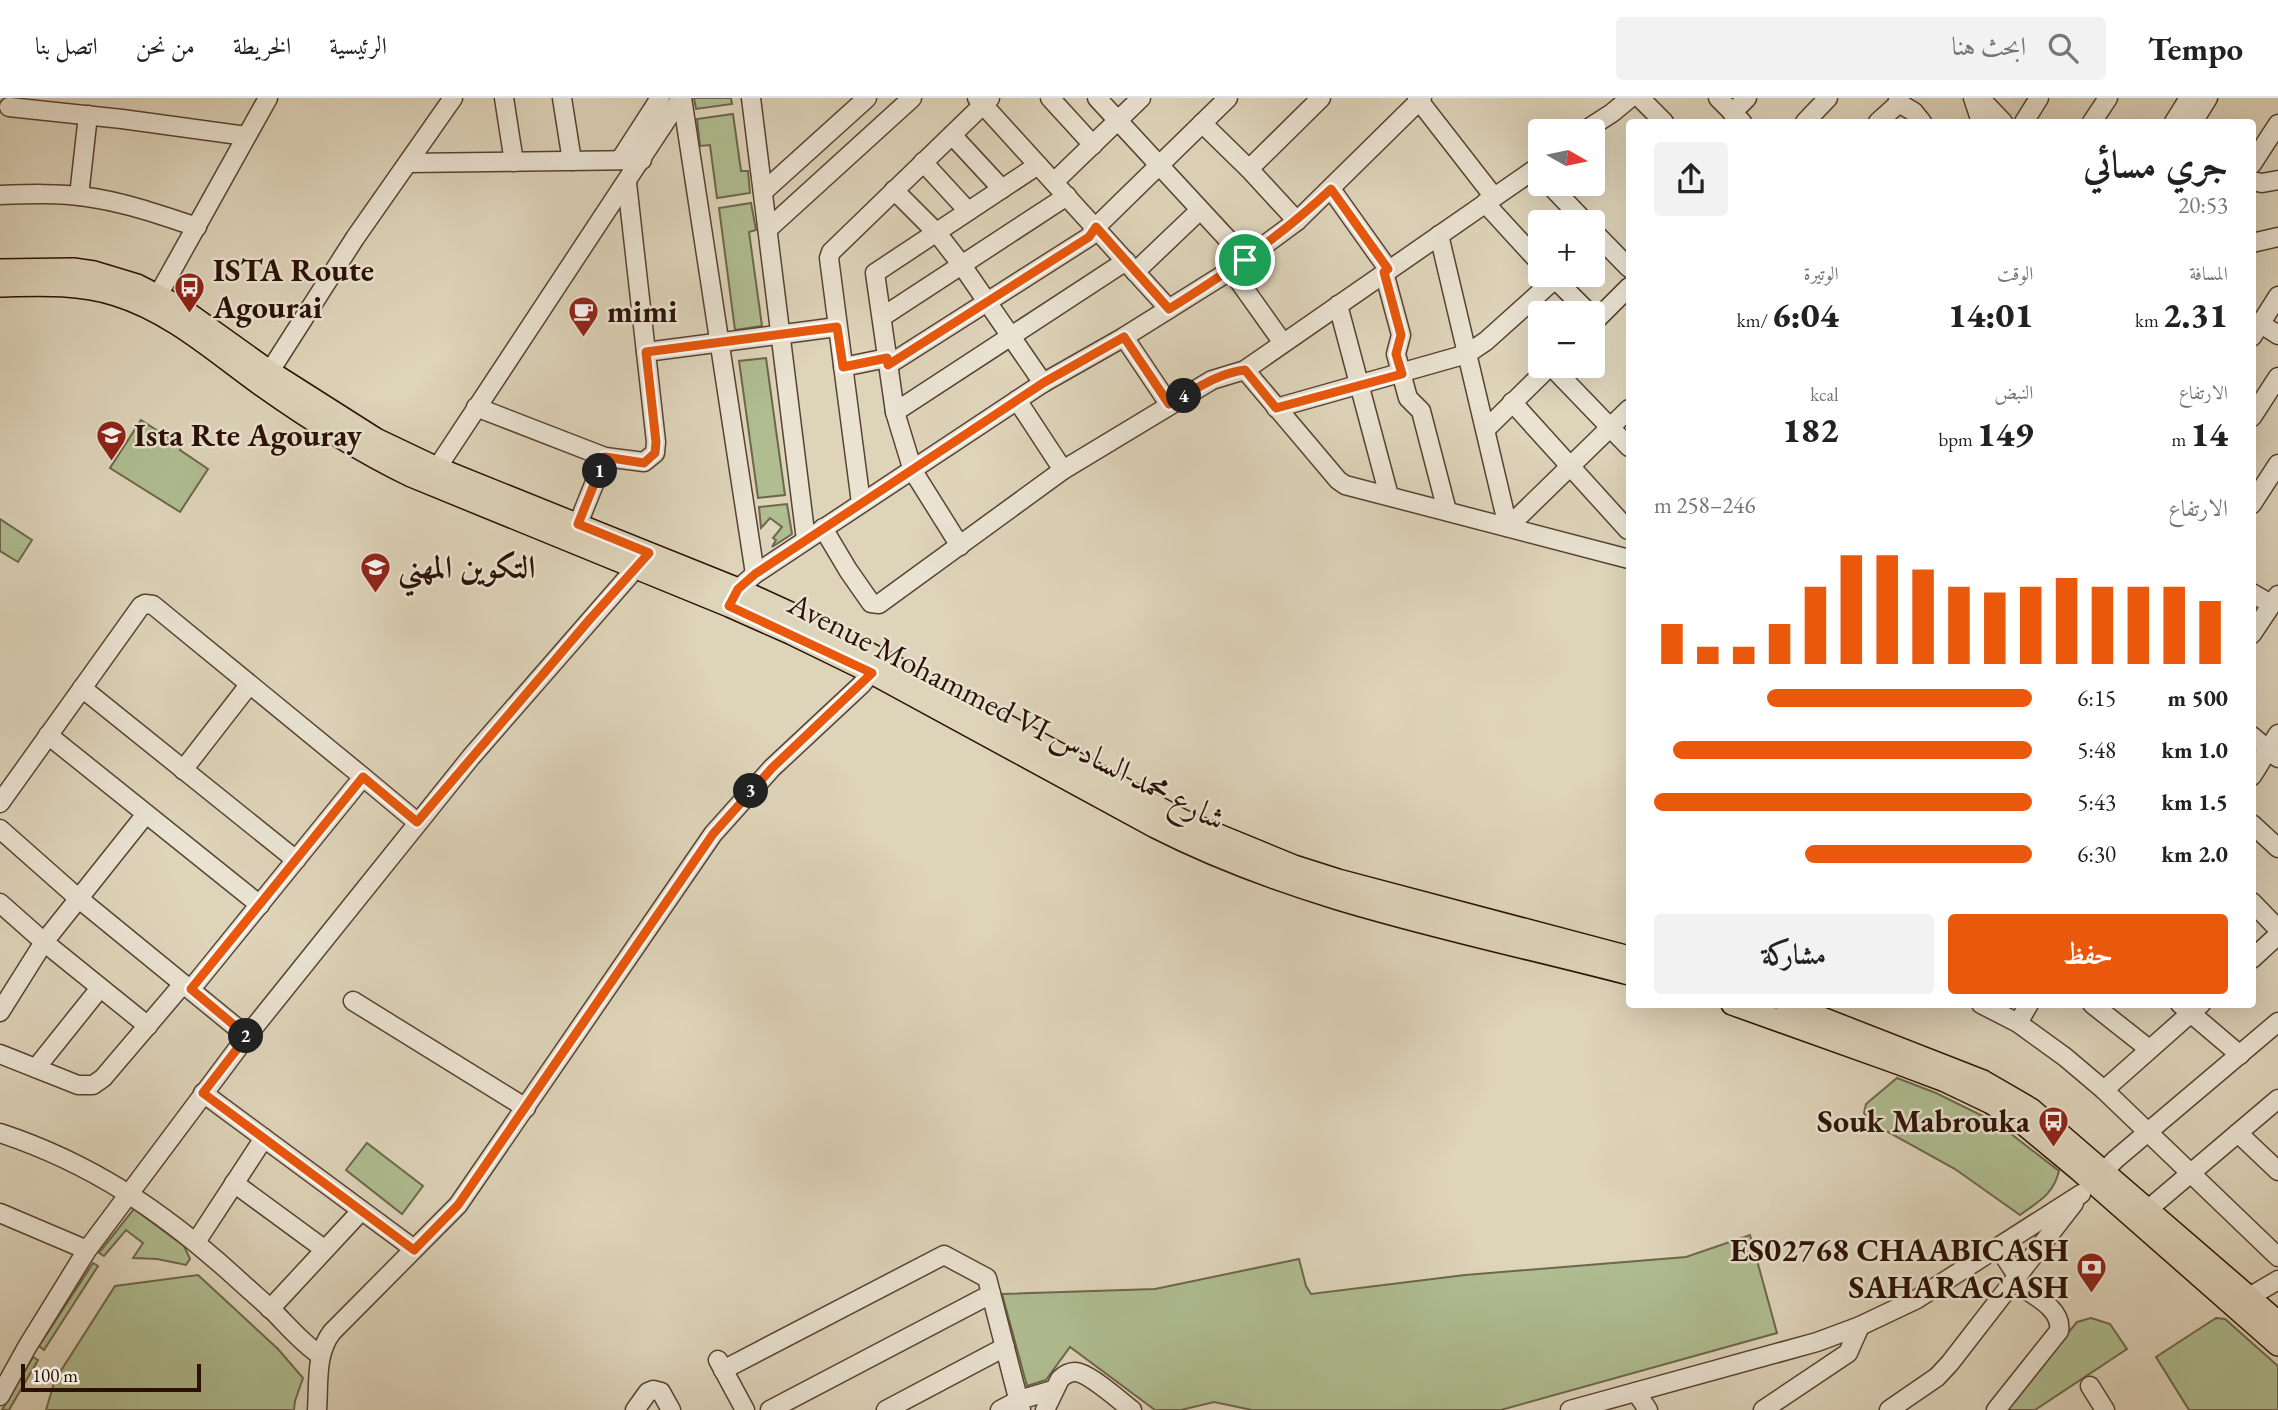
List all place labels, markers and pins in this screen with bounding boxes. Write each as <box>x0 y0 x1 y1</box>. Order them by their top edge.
pin <box>1215 230 1275 290</box>
place label: ISTA Route Agourai <box>212 249 374 328</box>
bus stop icon: ISTA Route Agourai <box>173 271 207 315</box>
place label: mimi <box>607 290 678 332</box>
cafe icon: mimi <box>567 294 601 338</box>
pin: 4 <box>1166 378 1202 414</box>
place label: Ista Rte Agouray <box>134 414 363 456</box>
school or university icon: Ista Rte Agouray <box>94 418 128 462</box>
pin: 1 <box>582 454 618 488</box>
place label: التكوين المهني <box>398 546 535 597</box>
school or university icon: التكوين المهني <box>358 550 392 594</box>
pin: 3 <box>734 774 768 808</box>
pin: 2 <box>229 1018 264 1054</box>
place label: Souk Mabrouka <box>1817 1100 2031 1142</box>
bus stop icon: Souk Mabrouka <box>2036 1104 2070 1148</box>
place label: ES02768 CHAABICASH SAHARACASH <box>1730 1229 2069 1308</box>
bank icon: ES02768 CHAABICASH SAHARACASH <box>2075 1251 2109 1295</box>

